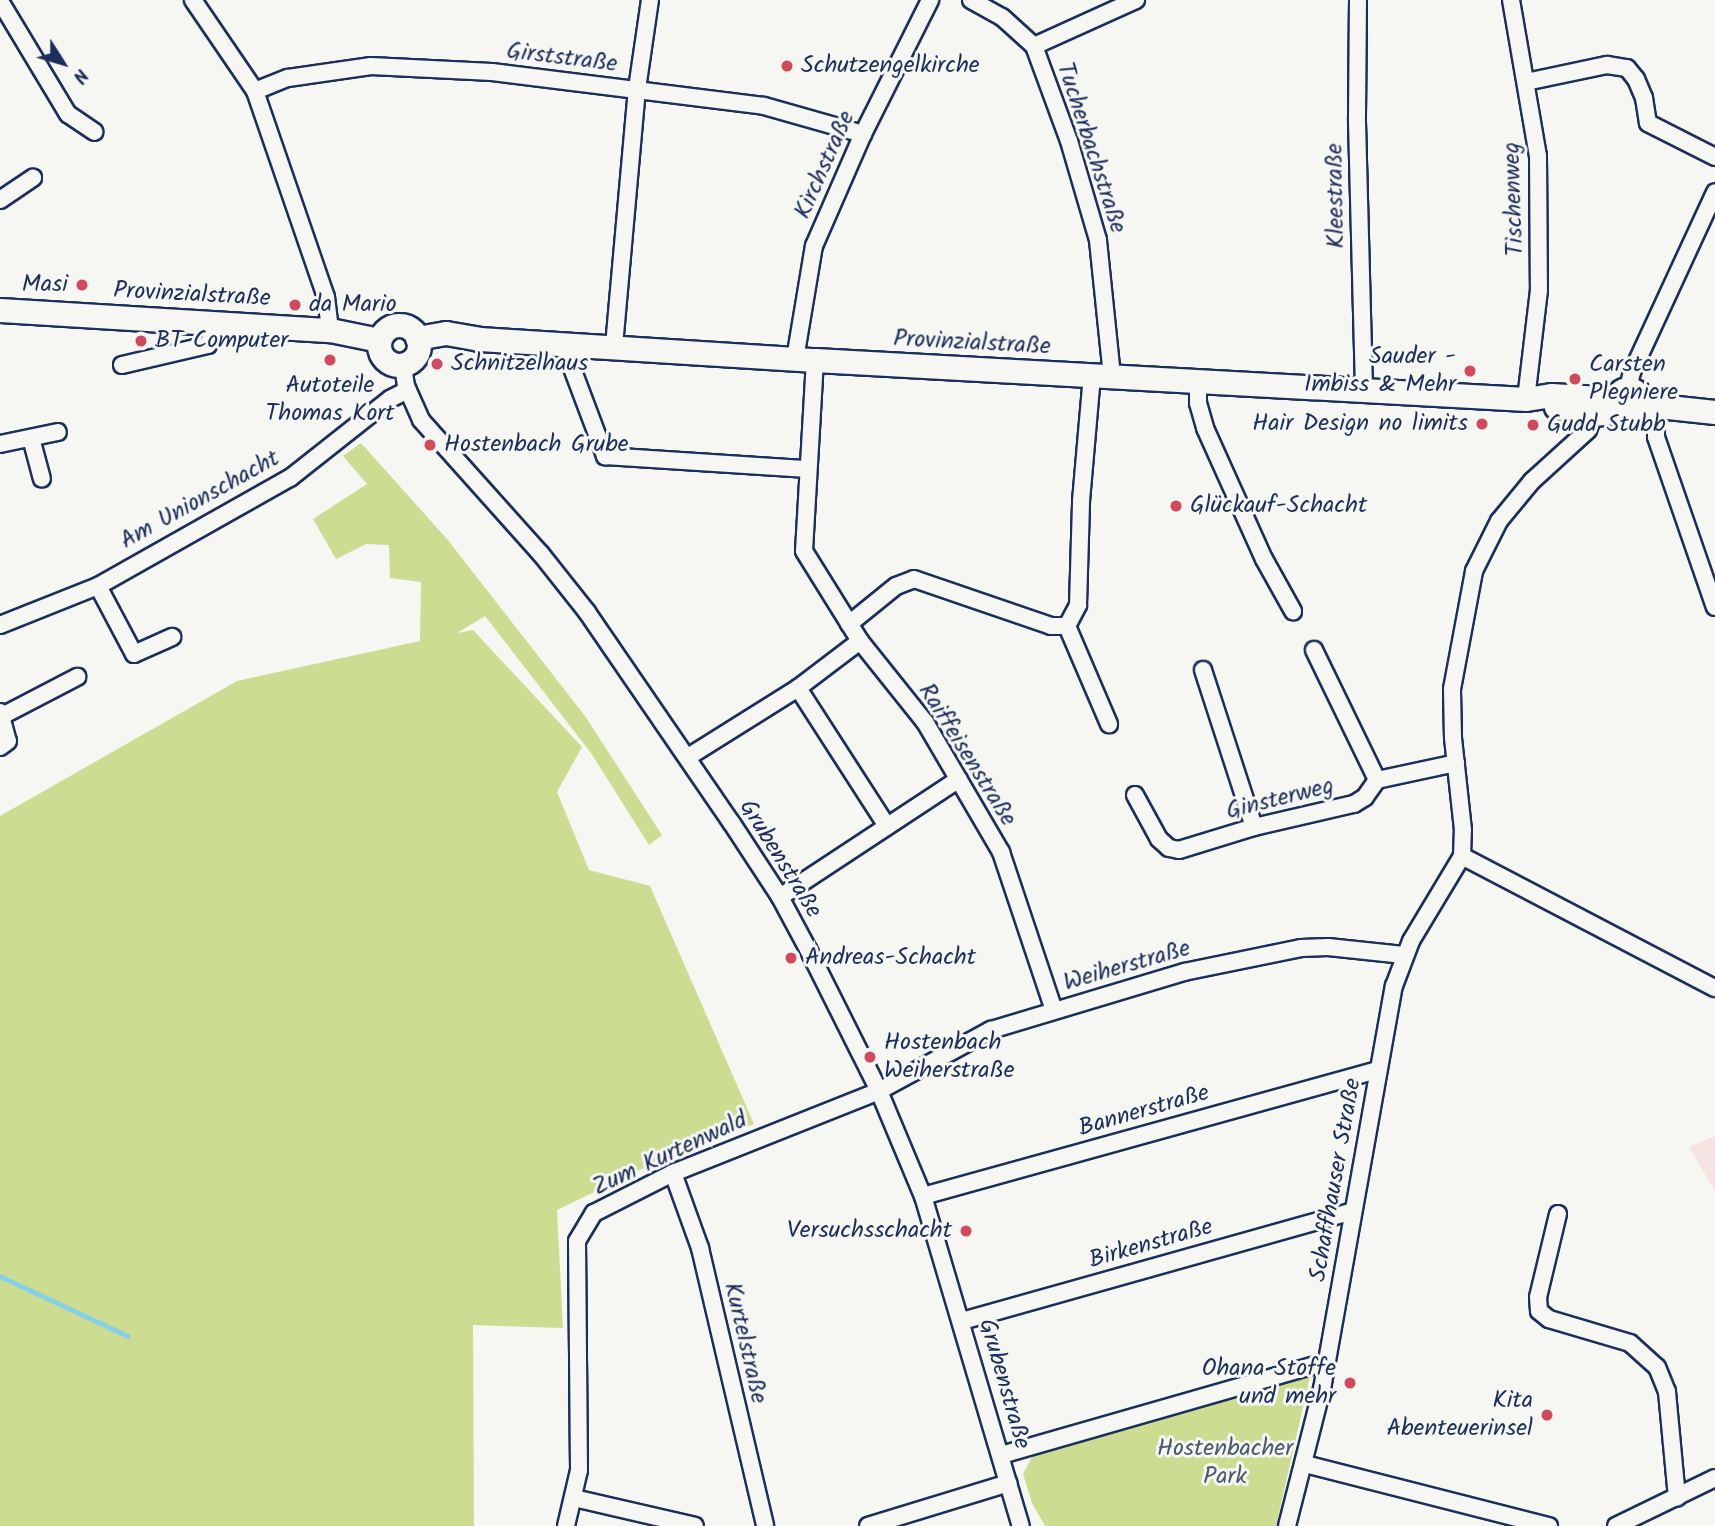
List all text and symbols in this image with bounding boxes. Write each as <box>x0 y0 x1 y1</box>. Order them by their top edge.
north arrow <box>28 28 98 98</box>
street label: Girststraße <box>505 37 619 79</box>
place label: Schutzengelkirche <box>801 52 980 80</box>
marker: Schutzengelkirche <box>779 58 795 74</box>
street label: Tucherbachstraße <box>1050 59 1132 237</box>
text: N <box>64 62 95 89</box>
street label: Kirchstraße <box>788 107 862 223</box>
street label: Tischenweg <box>1498 141 1530 257</box>
street label: Kleestraße <box>1321 143 1351 249</box>
place label: Masi <box>22 271 68 299</box>
street label: Provinzialstraße <box>113 276 271 314</box>
marker: Masi <box>74 277 90 293</box>
place label: da Mario <box>309 291 397 319</box>
marker: da Mario <box>287 297 303 313</box>
street label: Provinzialstraße <box>893 324 1051 362</box>
place label: BT Computer <box>155 327 288 355</box>
marker: BT Computer <box>133 333 149 349</box>
place label: Sauder - Imbiss & Mehr <box>1304 343 1456 399</box>
place label: Schnitzelhaus <box>451 350 588 378</box>
place label: Carsten Plegniere <box>1589 351 1678 407</box>
marker: Autoteile Thomas Kort <box>322 352 338 368</box>
marker: Schnitzelhaus <box>429 356 445 372</box>
marker: Sauder - Imbiss & Mehr <box>1462 363 1478 379</box>
marker: Carsten Plegniere <box>1567 371 1583 387</box>
place label: Autoteile Thomas Kort <box>265 372 395 428</box>
place label: Hair Design no limits <box>1252 410 1468 438</box>
place label: Gudd Stubb <box>1547 411 1666 439</box>
marker: Hair Design no limits <box>1474 416 1490 432</box>
marker: Gudd Stubb <box>1525 417 1541 433</box>
place label: Hostenbach Grube <box>444 431 629 459</box>
marker: Hostenbach Grube <box>422 437 438 453</box>
street label: Am Unionschacht <box>115 444 285 556</box>
place label: Glückauf-Schacht <box>1190 492 1367 520</box>
marker: Glückauf-Schacht <box>1168 498 1184 514</box>
street label: Raiffeisenstraße <box>912 678 1022 832</box>
street label: Ginsterweg <box>1223 772 1337 826</box>
street label: Grubenstraße <box>732 795 828 923</box>
street label: Weiherstraße <box>1060 934 1194 998</box>
place label: Andreas-Schacht <box>805 944 976 972</box>
marker: Andreas-Schacht <box>783 950 799 966</box>
place label: Hostenbach Weiherstraße <box>884 1029 1014 1085</box>
marker: Hostenbach Weiherstraße <box>862 1049 878 1065</box>
street label: Schaffhauser Straße <box>1304 1076 1368 1284</box>
street label: Bannerstraße <box>1075 1079 1213 1143</box>
street label: Zum Kurtenwald <box>588 1106 752 1202</box>
street label: Birkenstraße <box>1086 1213 1216 1275</box>
place label: Versuchsschacht <box>787 1217 952 1245</box>
marker: Versuchsschacht <box>958 1223 974 1239</box>
street label: Kurtelstraße <box>717 1280 773 1406</box>
street label: Grubenstraße <box>972 1316 1036 1452</box>
place label: Ohana Stoffe und mehr <box>1202 1355 1336 1411</box>
marker: Ohana Stoffe und mehr <box>1342 1375 1358 1391</box>
place label: Kita Abenteuerinsel <box>1386 1387 1533 1443</box>
marker: Kita Abenteuerinsel <box>1539 1407 1555 1423</box>
park label: Hostenbacher Park <box>1157 1435 1293 1491</box>

